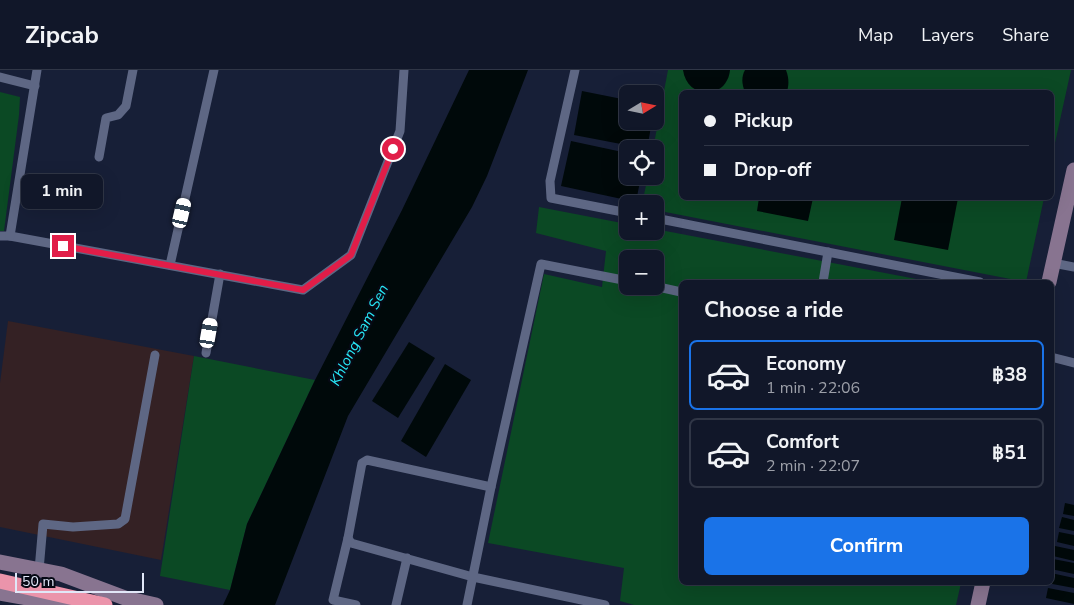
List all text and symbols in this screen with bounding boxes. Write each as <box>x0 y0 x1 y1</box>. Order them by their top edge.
text: Zipcab <box>25 19 99 51</box>
text: Map <box>858 23 893 47</box>
text: Layers <box>921 23 974 47</box>
text: Share <box>1002 23 1049 47</box>
north arrow <box>619 85 664 130</box>
map controls <box>619 85 664 295</box>
text: Pickup <box>734 108 793 134</box>
route start <box>382 138 404 160</box>
button: locate <box>619 140 664 185</box>
text: Drop-off <box>734 157 811 183</box>
callout: 1 min <box>22 174 104 208</box>
text: 1 min <box>41 180 83 202</box>
button: + <box>619 195 664 240</box>
car <box>171 197 192 229</box>
route end <box>52 235 74 257</box>
button: − <box>619 250 664 295</box>
water label: Khlong Sam Sen <box>325 281 393 389</box>
text: Choose a ride <box>704 295 843 325</box>
car <box>199 317 218 349</box>
text: Economy <box>766 351 846 377</box>
icon: car <box>706 353 751 398</box>
text: ฿38 <box>992 362 1027 388</box>
text: 1 min · 22:06 <box>766 377 860 399</box>
text: Comfort <box>766 429 839 455</box>
icon: car <box>706 431 751 476</box>
text: ฿51 <box>992 440 1027 466</box>
text: 2 min · 22:07 <box>766 455 860 477</box>
button: Confirm <box>704 517 1029 575</box>
scale bar <box>15 570 144 593</box>
text: 50 m <box>22 572 54 591</box>

